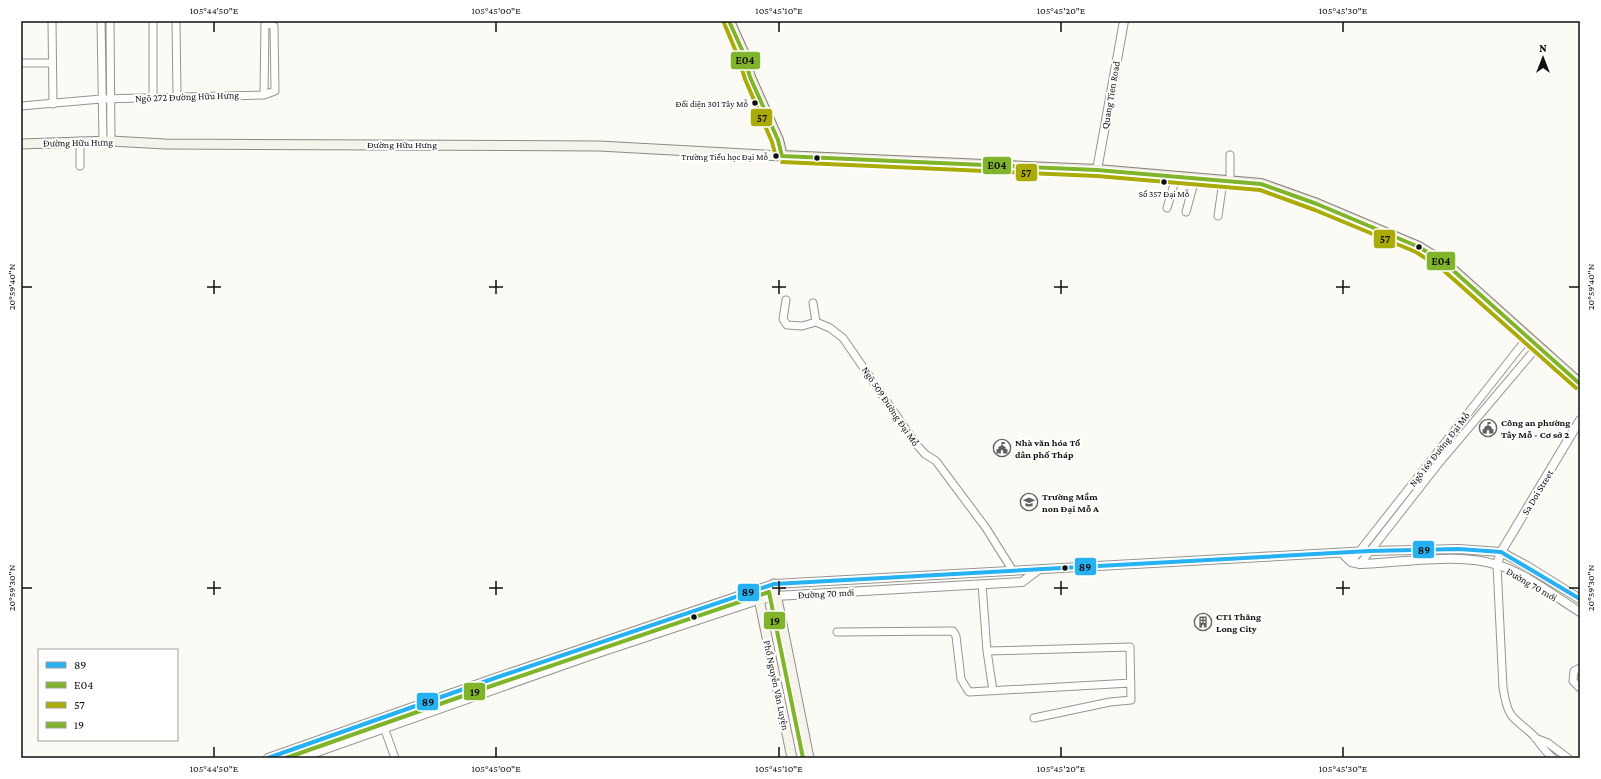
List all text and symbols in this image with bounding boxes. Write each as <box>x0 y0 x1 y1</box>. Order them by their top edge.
text: 105°44'50"E <box>190 5 239 16</box>
text: 105°45'00"E <box>471 5 521 16</box>
text: 105°45'10"E <box>755 5 803 16</box>
text: 105°45'20"E <box>1037 5 1086 16</box>
text: 105°45'30"E <box>1319 5 1368 16</box>
north arrow <box>1523 38 1563 78</box>
text: N <box>1539 42 1547 54</box>
line badge: E04 <box>730 51 761 70</box>
text: E04 <box>736 54 754 66</box>
street label: Quang Tien Road <box>1099 60 1122 130</box>
street label: Ngõ 272 Đường Hữu Hưng <box>135 89 239 104</box>
marker: Đối diện 301 Tây Mỗ <box>750 98 760 108</box>
place label: Đối diện 301 Tây Mỗ <box>675 99 749 109</box>
line badge: 57 <box>750 108 773 127</box>
text: 57 <box>757 112 767 124</box>
street label: Đường Hữu Hưng <box>43 136 113 149</box>
street label: Đường Hữu Hưng <box>367 139 437 150</box>
marker: Trường Tiểu học Đại Mỗ <box>771 151 781 161</box>
place label: Trường Tiểu học Đại Mỗ <box>681 152 769 162</box>
unlabelled marker <box>812 153 822 163</box>
line badge: E04 <box>982 156 1012 175</box>
text: E04 <box>988 159 1006 171</box>
line badge: 57 <box>1015 163 1038 182</box>
text: 57 <box>1021 167 1031 179</box>
marker: Số 357 Đại Mỗ <box>1159 177 1169 187</box>
place label: Số 357 Đại Mỗ <box>1139 189 1190 199</box>
line badge: 57 <box>1373 229 1396 249</box>
text: 57 <box>1380 233 1390 245</box>
unlabelled marker <box>1414 242 1424 252</box>
line badge: E04 <box>1426 251 1456 271</box>
text: E04 <box>1432 255 1450 267</box>
text: 20°59'40"N <box>6 263 17 310</box>
text: 20°59'40"N <box>1585 263 1596 310</box>
street label: Ngõ 509 Đường Đại Mỗ <box>860 364 921 448</box>
street label: Ngõ 169 Đường Đại Mỗ <box>1407 410 1472 489</box>
place label: Công an phường Tây Mỗ - Cơ sở 2 <box>1501 417 1570 440</box>
public building icon: Công an phường Tây Mỗ - Cơ sở 2 <box>1478 418 1498 438</box>
place label: Nhà văn hóa Tổ dân phố Tháp <box>1015 437 1081 460</box>
public building icon: Nhà văn hóa Tổ dân phố Tháp <box>992 438 1012 458</box>
street label: Sa Doi Street <box>1520 467 1556 517</box>
place label: Trường Mầm non Đại Mỗ A <box>1042 491 1100 514</box>
school or university icon: Trường Mầm non Đại Mỗ A <box>1019 492 1039 512</box>
line badge: 89 <box>1412 540 1435 559</box>
text: 89 <box>1418 544 1430 556</box>
line badge: 89 <box>1074 557 1097 576</box>
text: 89 <box>1079 561 1091 573</box>
unlabelled marker <box>1060 563 1070 573</box>
text: 20°59'30"N <box>6 564 17 611</box>
text: 20°59'30"N <box>1585 564 1596 611</box>
street label: Đường 70 mới <box>1504 566 1559 604</box>
line badge: 89 <box>737 583 760 602</box>
text: 89 <box>742 586 754 598</box>
street label: Đường 70 mới <box>797 587 855 600</box>
line badge: 19 <box>763 611 786 630</box>
place label: CT1 Thăng Long City <box>1216 611 1261 634</box>
unlabelled marker <box>689 612 699 622</box>
building icon: CT1 Thăng Long City <box>1193 612 1213 632</box>
text: 19 <box>770 615 780 627</box>
street label: Phố Nguyễn Văn Luyện <box>762 639 792 732</box>
legend <box>38 649 178 741</box>
text: 89 <box>74 658 86 672</box>
text: E04 <box>74 678 93 692</box>
line badge: 19 <box>463 682 486 701</box>
text: 19 <box>470 686 480 698</box>
line badge: 89 <box>416 692 439 711</box>
text: 89 <box>422 696 434 708</box>
text: 57 <box>74 698 85 712</box>
text: 19 <box>74 718 84 732</box>
text: 105°44'50"E <box>190 763 239 774</box>
text: 105°45'00"E <box>471 763 521 774</box>
text: 105°45'10"E <box>755 763 803 774</box>
text: 105°45'20"E <box>1037 763 1086 774</box>
text: 105°45'30"E <box>1319 763 1368 774</box>

